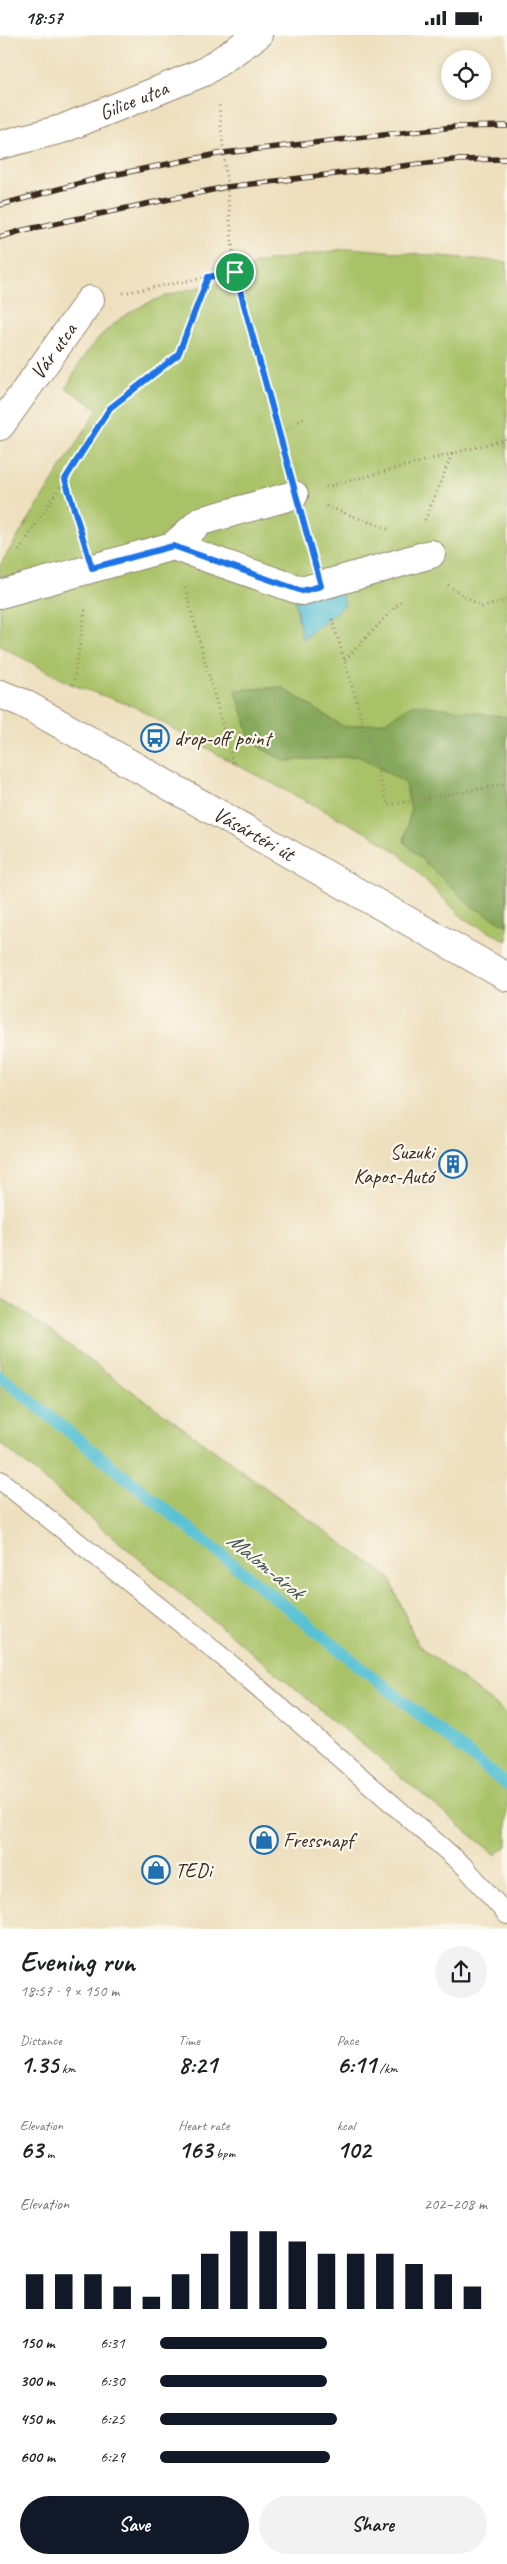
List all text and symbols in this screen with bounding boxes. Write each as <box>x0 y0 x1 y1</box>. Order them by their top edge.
text: 18:57 <box>25 6 63 30</box>
map controls <box>441 50 491 100</box>
button: locate <box>441 50 491 100</box>
street label: Gilice utca <box>95 74 173 126</box>
pin <box>214 251 256 293</box>
icon: arrive <box>221 258 249 286</box>
street label: Vár utca <box>25 317 83 384</box>
bus stop icon: drop-off point <box>140 723 170 753</box>
place label: drop-off point <box>174 725 274 751</box>
street label: Vásártéri út <box>209 801 301 868</box>
place label: Suzuki Kapos-Autó <box>353 1139 437 1189</box>
building icon: Suzuki Kapos-Autó <box>438 1149 468 1179</box>
water label: Malom-árok <box>221 1526 313 1608</box>
shop icon: Fressnapf <box>249 1825 279 1855</box>
place label: Fressnapf <box>283 1827 358 1853</box>
shop icon: TEDi <box>141 1855 171 1885</box>
place label: TEDi <box>175 1857 215 1883</box>
text: Evening run <box>20 1944 135 1979</box>
button: share <box>435 1946 487 1998</box>
text: 18:57 · 9 × 150 m <box>20 1981 119 2001</box>
text: Distance <box>20 2032 62 2049</box>
text: Time <box>178 2032 200 2049</box>
text: Pace <box>337 2032 358 2049</box>
text: 1.35 <box>20 2049 58 2081</box>
text: 8:21 <box>178 2049 217 2081</box>
text: 6:11 <box>337 2049 376 2081</box>
text: km <box>58 2060 75 2077</box>
text: /km <box>376 2060 398 2077</box>
text: Elevation <box>20 2117 63 2134</box>
text: Heart rate <box>178 2117 229 2134</box>
text: kcal <box>337 2117 355 2134</box>
text: 63 <box>20 2134 43 2166</box>
text: 163 <box>178 2134 213 2166</box>
text: 102 <box>337 2134 370 2166</box>
text: m <box>43 2145 54 2162</box>
text: bpm <box>213 2145 235 2162</box>
text: Elevation <box>20 2194 69 2214</box>
text: 202–208 m <box>424 2194 487 2214</box>
text: 150 m <box>20 2333 54 2353</box>
text: 6:31 <box>100 2333 125 2353</box>
text: 300 m <box>20 2371 55 2391</box>
text: 6:30 <box>100 2371 125 2391</box>
text: 450 m <box>20 2409 54 2429</box>
text: 6:25 <box>100 2409 125 2429</box>
text: 600 m <box>20 2447 55 2467</box>
text: 6:29 <box>100 2447 125 2467</box>
button: Save <box>20 2496 249 2554</box>
button: Share <box>259 2496 487 2554</box>

